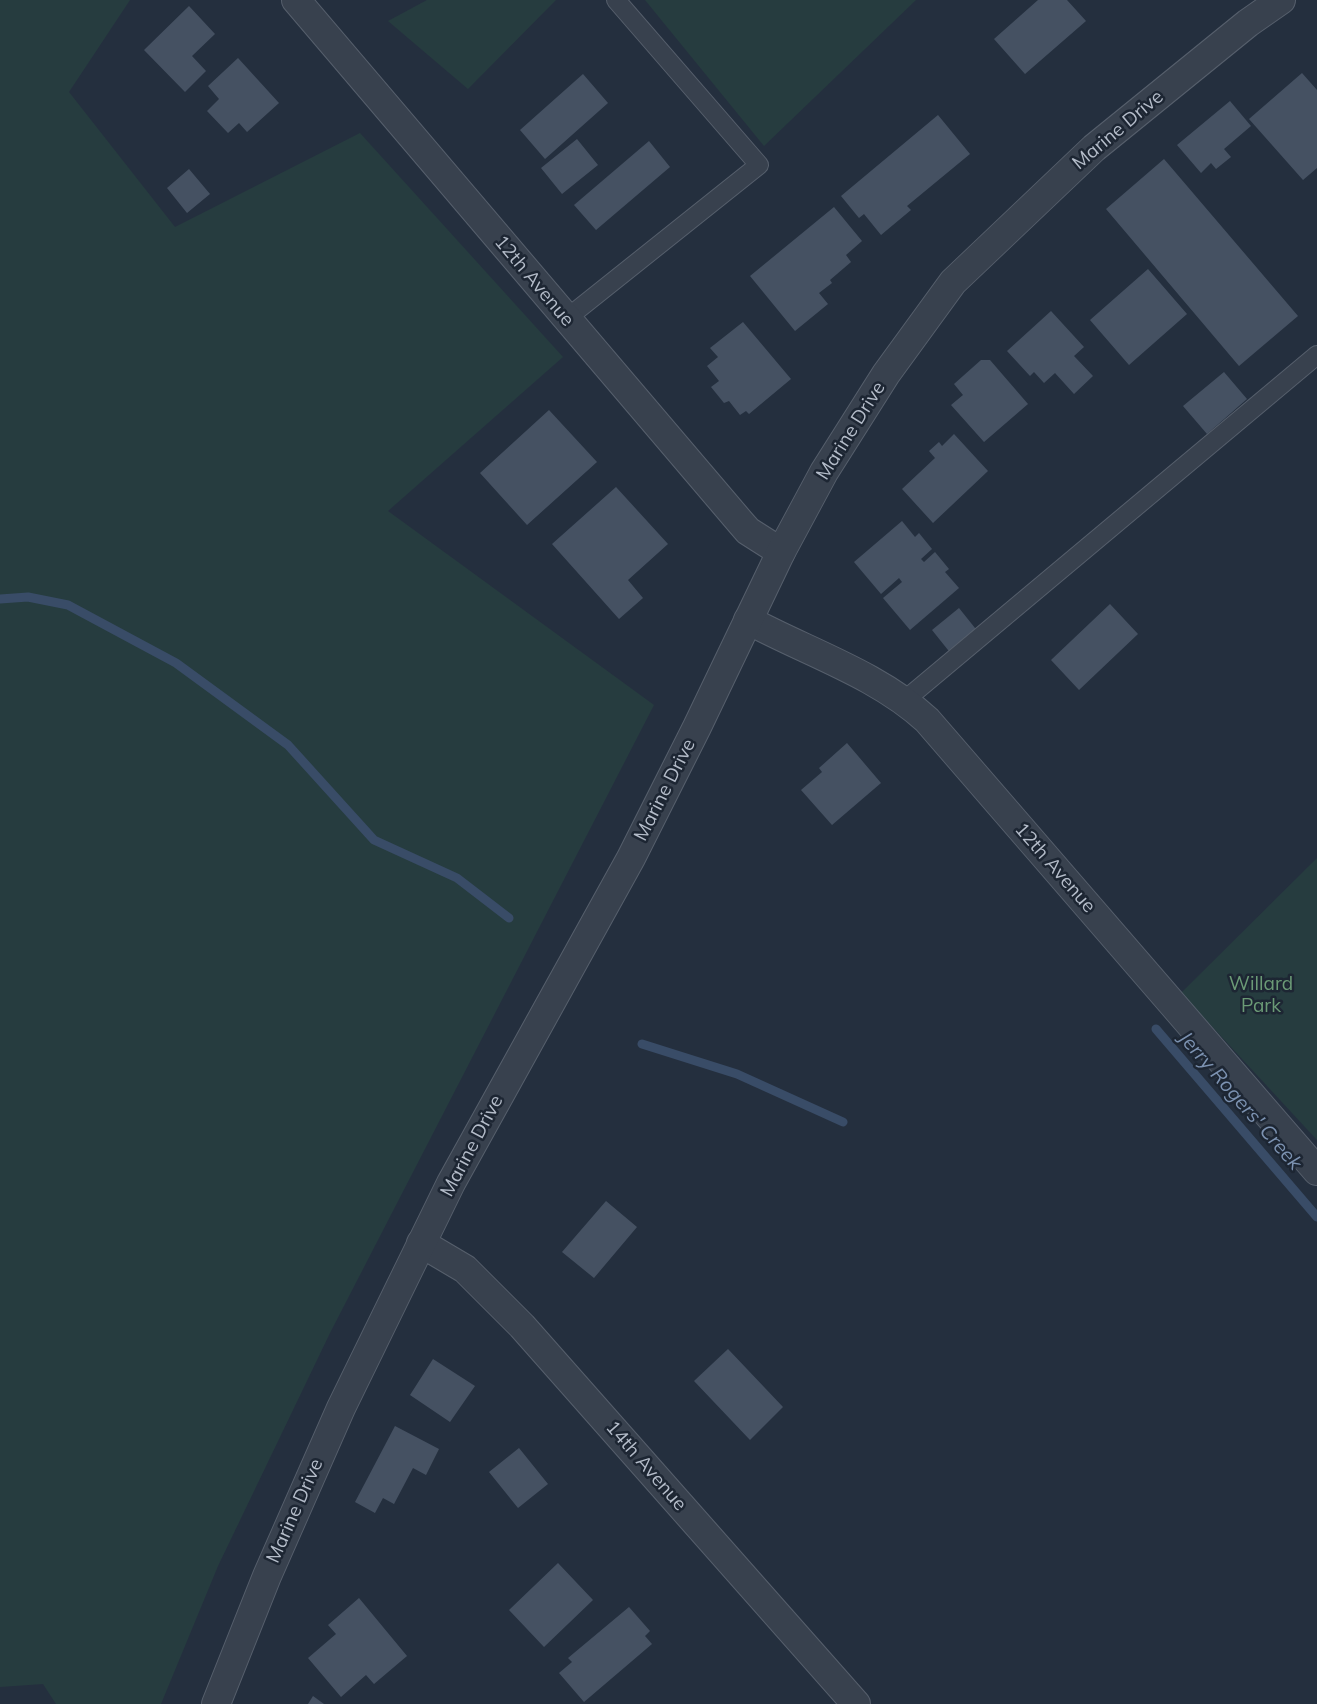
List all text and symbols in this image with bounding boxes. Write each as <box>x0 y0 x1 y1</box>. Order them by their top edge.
street label: Marine Drive <box>1068 85 1168 175</box>
street label: 12th Avenue <box>489 231 579 331</box>
street label: Marine Drive <box>812 378 890 484</box>
street label: Marine Drive <box>630 735 700 845</box>
street label: 12th Avenue <box>1010 818 1100 918</box>
park label: Willard Park <box>1229 973 1293 1017</box>
water label: Jerry Rogers' Creek <box>1173 1027 1307 1175</box>
street label: Marine Drive <box>436 1091 508 1201</box>
street label: 14th Avenue <box>601 1416 691 1516</box>
street label: Marine Drive <box>262 1455 328 1567</box>

